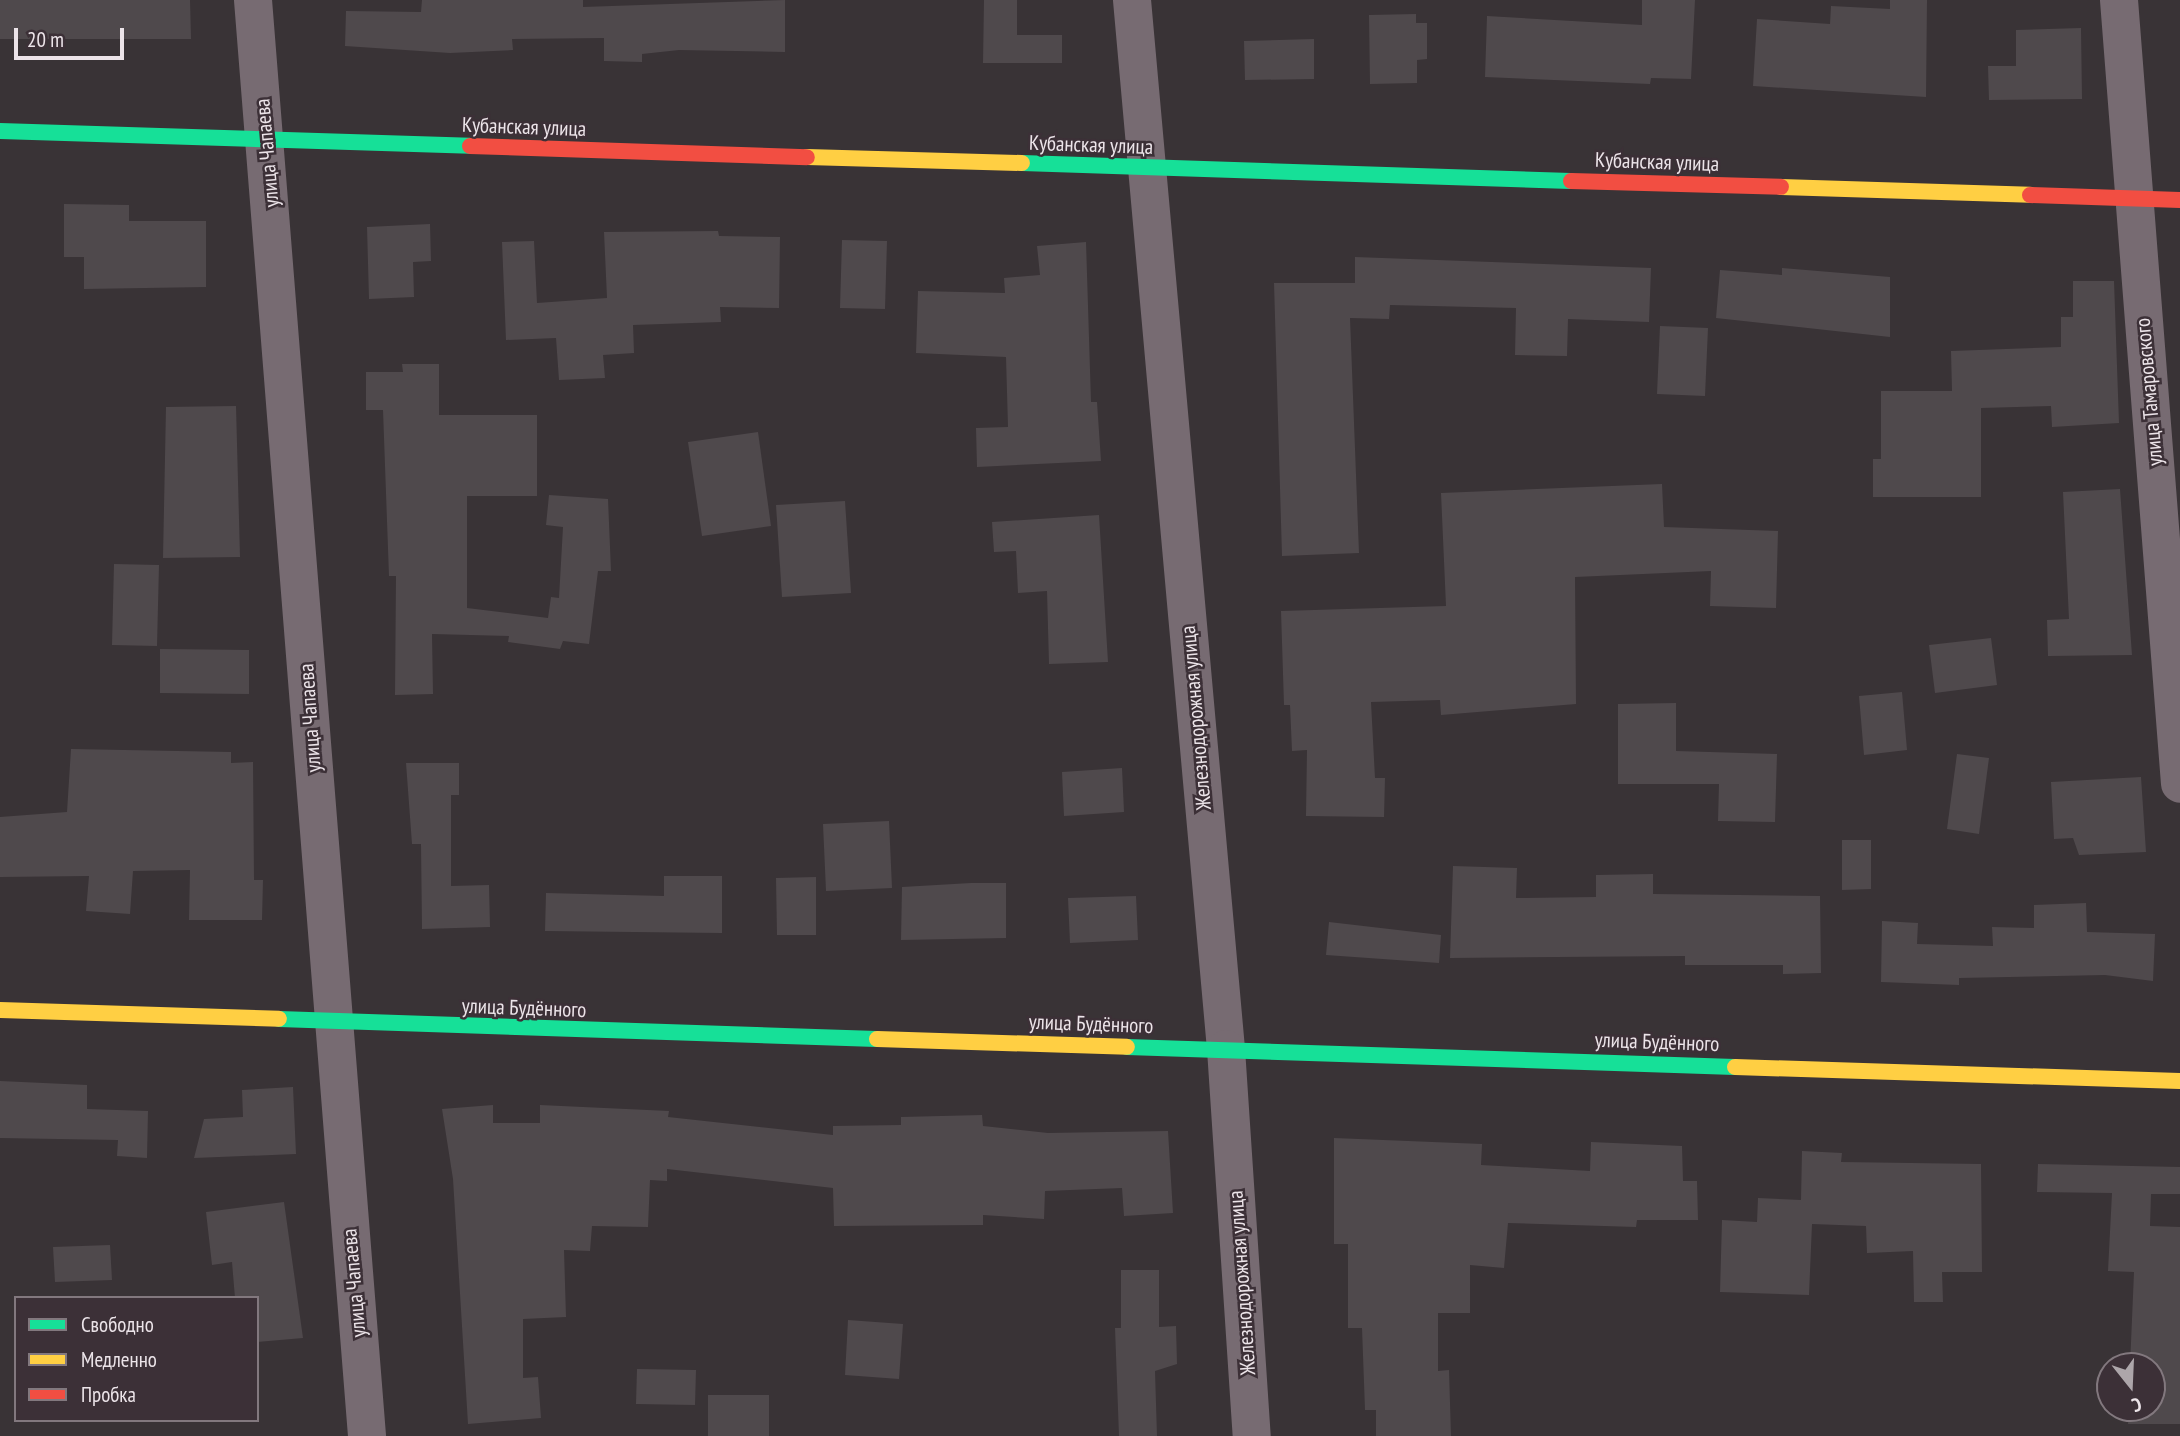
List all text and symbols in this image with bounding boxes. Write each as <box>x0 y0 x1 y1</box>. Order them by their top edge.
scale bar <box>18 14 128 58</box>
text: 20 m <box>27 26 64 53</box>
street label: улица Чапаева <box>250 98 284 208</box>
street label: Кубанская улица <box>461 112 587 142</box>
street label: Кубанская улица <box>1028 130 1154 160</box>
street label: Кубанская улица <box>1594 147 1720 177</box>
street label: улица Тамаровского <box>2130 317 2168 467</box>
street label: Железнодорожная улица <box>1175 625 1217 811</box>
street label: улица Чапаева <box>294 663 326 773</box>
street label: улица Будённого <box>461 993 587 1023</box>
street label: улица Будённого <box>1028 1009 1154 1039</box>
street label: улица Будённого <box>1594 1027 1720 1057</box>
street label: Железнодорожная улица <box>1223 1190 1261 1376</box>
street label: улица Чапаева <box>337 1228 371 1338</box>
legend <box>14 1296 259 1422</box>
text: Свободно <box>81 1311 154 1338</box>
text: Медленно <box>81 1346 157 1373</box>
north arrow <box>2096 1352 2166 1422</box>
text: Пробка <box>81 1381 136 1408</box>
text: С <box>2129 1392 2145 1418</box>

